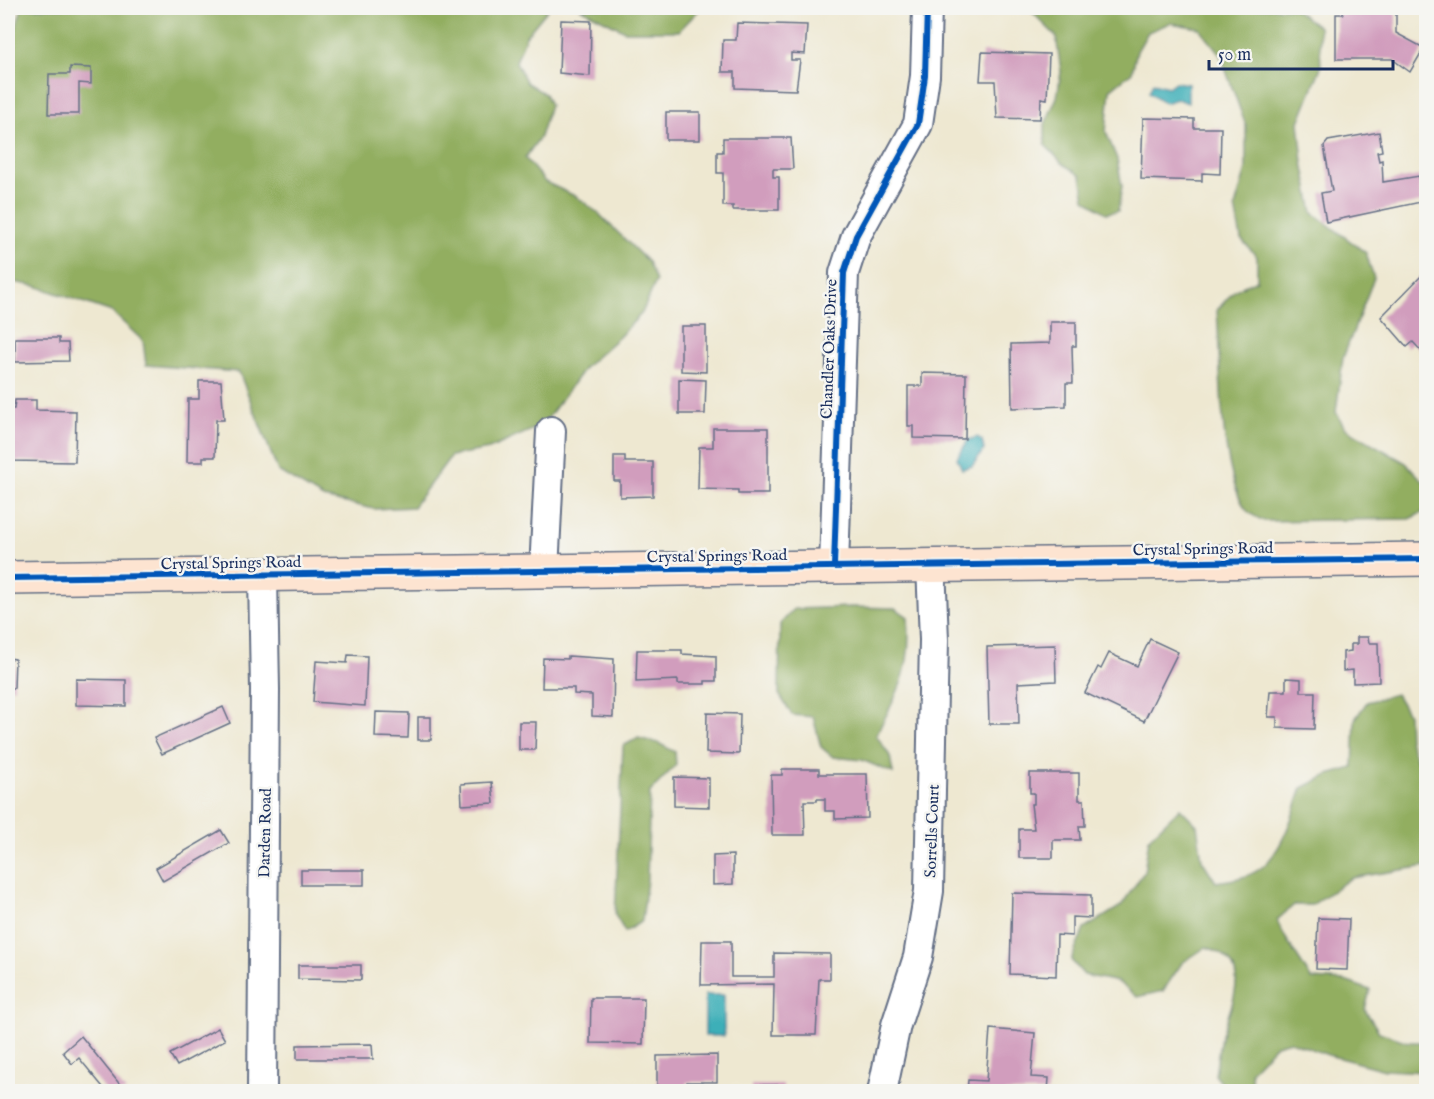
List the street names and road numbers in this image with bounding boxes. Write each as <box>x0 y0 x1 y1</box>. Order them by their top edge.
street label: Chandler Oaks Drive <box>818 279 842 419</box>
street label: Crystal Springs Road <box>1133 539 1274 561</box>
street label: Crystal Springs Road <box>647 546 788 568</box>
street label: Crystal Springs Road <box>161 553 302 575</box>
street label: Sorrells Court <box>921 784 945 878</box>
street label: Darden Road <box>255 788 277 878</box>

